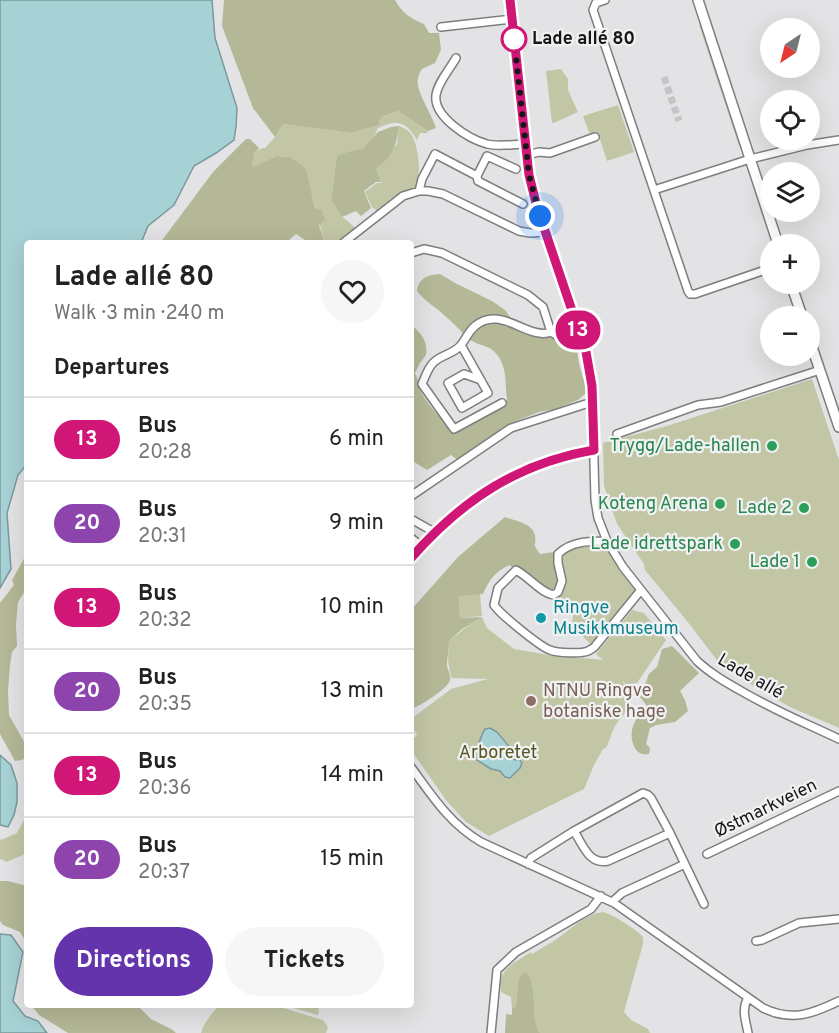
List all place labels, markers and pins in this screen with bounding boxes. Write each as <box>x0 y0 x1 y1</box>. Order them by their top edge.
marker: Lade allé 80 <box>501 26 527 52</box>
place label: Lade allé 80 <box>532 28 635 51</box>
place label: Trygg/Lade-hallen <box>609 435 760 458</box>
marker: Trygg/Lade-hallen <box>765 439 779 453</box>
place label: Koteng Arena <box>598 493 708 516</box>
marker: Koteng Arena <box>713 497 727 511</box>
place label: Lade 2 <box>737 497 792 520</box>
marker: Lade 2 <box>797 501 811 515</box>
place label: Lade idrettspark <box>590 533 723 556</box>
marker: Lade idrettspark <box>728 537 742 551</box>
place label: Lade 1 <box>749 551 800 574</box>
marker: Lade 1 <box>805 555 819 569</box>
place label: Ringve Musikkmuseum <box>553 597 679 641</box>
marker: Ringve Musikkmuseum <box>534 611 548 625</box>
place label: NTNU Ringve botaniske hage <box>543 680 665 724</box>
marker: NTNU Ringve botaniske hage <box>524 694 538 708</box>

